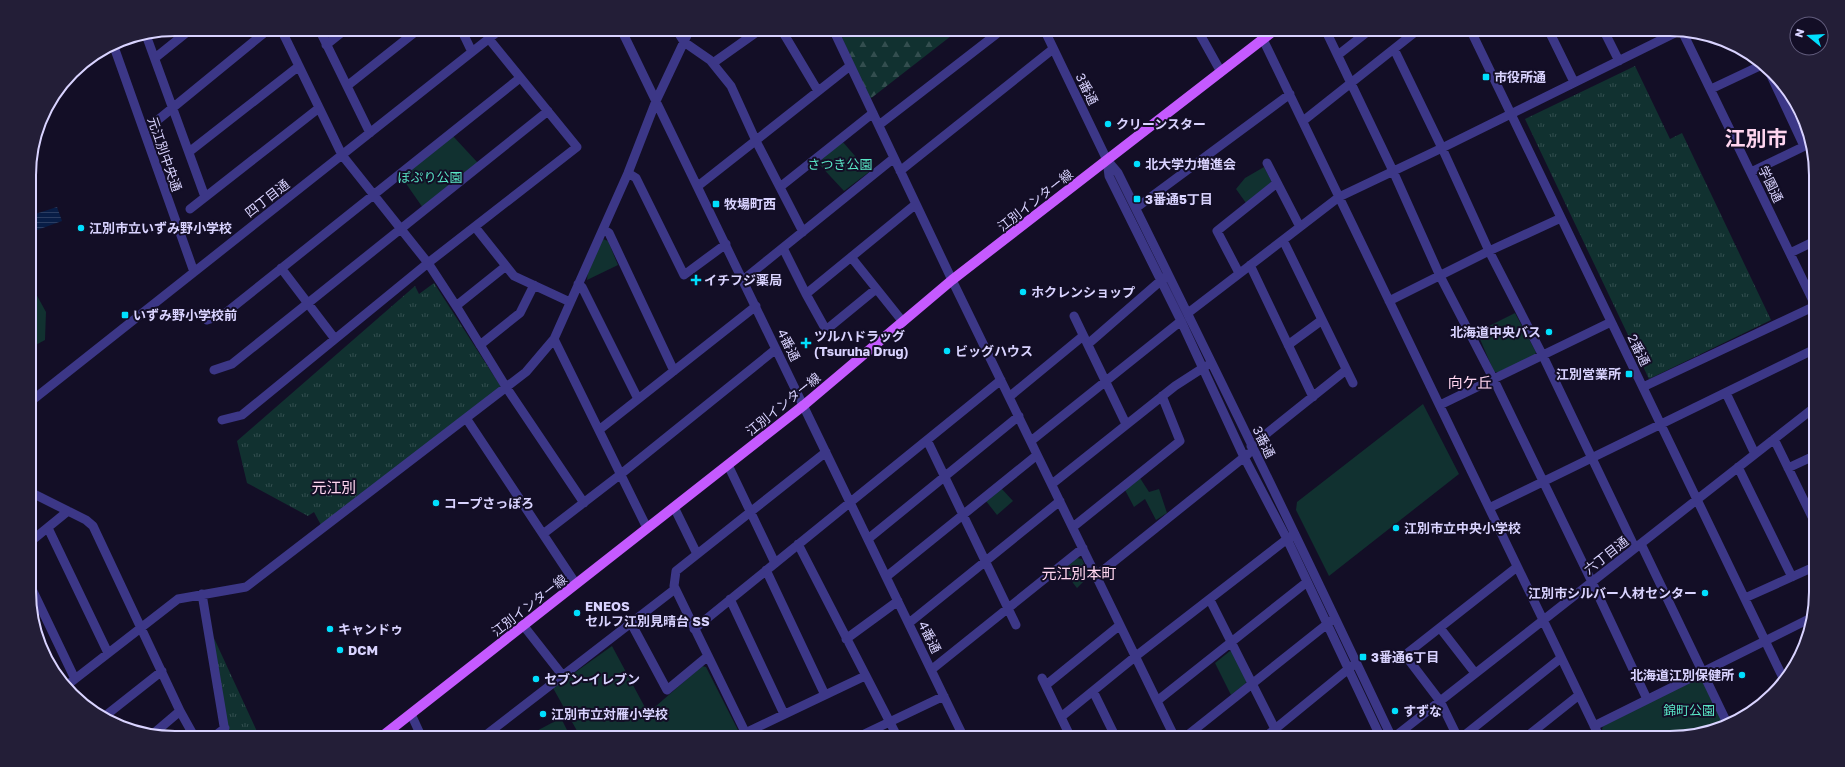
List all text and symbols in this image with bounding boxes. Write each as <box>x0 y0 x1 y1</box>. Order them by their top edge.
north arrow <box>1789 16 1829 56</box>
text: N <box>1792 27 1806 39</box>
place label: 市役所通 <box>1494 69 1546 85</box>
street label: 3番通 <box>1072 70 1102 108</box>
marker: 市役所通 <box>1481 72 1491 82</box>
street label: 元江別中央通 <box>145 115 185 193</box>
place label: クリーンスター <box>1116 116 1206 132</box>
marker: クリーンスター <box>1103 119 1113 129</box>
district label: 江別市 <box>1725 125 1788 151</box>
park label: さつき公園 <box>807 156 873 172</box>
place label: 北大学力増進会 <box>1145 156 1236 172</box>
marker: 北大学力増進会 <box>1132 159 1142 169</box>
street label: 学園通 <box>1755 163 1787 205</box>
street label: 江別インター線 <box>994 166 1076 234</box>
park label: ぽぷり公園 <box>397 169 463 185</box>
street label: 四丁目通 <box>242 176 292 220</box>
place label: 3番通5丁目 <box>1145 191 1213 207</box>
marker: 3番通5丁目 <box>1132 194 1142 204</box>
place label: 牧場町西 <box>724 196 776 212</box>
marker: 牧場町西 <box>711 199 721 209</box>
place label: 江別市立いずみ野小学校 <box>89 220 232 236</box>
marker: 江別市立いずみ野小学校 <box>76 223 86 233</box>
place label: イチフジ薬局 <box>704 272 782 288</box>
marker: イチフジ薬局 <box>691 275 701 285</box>
place label: ホクレンショップ <box>1031 284 1135 300</box>
marker: ホクレンショップ <box>1018 287 1028 297</box>
place label: いずみ野小学校前 <box>133 307 237 323</box>
marker: いずみ野小学校前 <box>120 310 130 320</box>
place label: 北海道中央バス <box>1450 324 1541 340</box>
street label: 4番通 <box>774 326 804 364</box>
marker: 北海道中央バス <box>1544 327 1554 337</box>
place label: ツルハドラッグ (Tsuruha Drug) <box>814 328 908 359</box>
street label: 2番通 <box>1624 331 1654 369</box>
marker: ツルハドラッグ (Tsuruha Drug) <box>801 338 811 348</box>
place label: ビッグハウス <box>955 343 1033 359</box>
marker: ビッグハウス <box>942 346 952 356</box>
place label: 江別営業所 <box>1556 366 1621 382</box>
street label: 江別インター線 <box>743 369 823 439</box>
marker: 江別営業所 <box>1624 369 1634 379</box>
district label: 向ケ丘 <box>1447 373 1493 391</box>
street label: 3番通 <box>1249 423 1279 461</box>
district label: 元江別 <box>311 478 357 496</box>
place label: コープさっぽろ <box>444 495 534 511</box>
marker: コープさっぽろ <box>431 498 441 508</box>
place label: 江別市立中央小学校 <box>1404 520 1521 536</box>
marker: 江別市立中央小学校 <box>1391 523 1401 533</box>
street label: 六丁目通 <box>1581 533 1631 577</box>
district label: 元江別本町 <box>1041 564 1117 582</box>
street label: 江別インター線 <box>488 571 570 639</box>
place label: 江別市シルバー人材センター <box>1528 585 1697 601</box>
marker: 江別市シルバー人材センター <box>1700 588 1710 598</box>
place label: ENEOS セルフ江別見晴台 SS <box>585 598 710 629</box>
marker: ENEOS セルフ江別見晴台 SS <box>572 608 582 618</box>
street label: 4番通 <box>915 618 945 656</box>
place label: キャンドゥ <box>338 621 403 637</box>
marker: キャンドゥ <box>325 624 335 634</box>
place label: DCM <box>348 642 378 658</box>
marker: DCM <box>335 645 345 655</box>
place label: 3番通6丁目 <box>1371 649 1439 665</box>
marker: 3番通6丁目 <box>1358 652 1368 662</box>
place label: 北海道江別保健所 <box>1630 667 1734 683</box>
marker: 北海道江別保健所 <box>1737 670 1747 680</box>
place label: セブン-イレブン <box>544 671 640 687</box>
marker: セブン-イレブン <box>531 674 541 684</box>
park label: 錦町公園 <box>1663 702 1715 718</box>
place label: すずな <box>1403 703 1442 719</box>
place label: 江別市立対雁小学校 <box>551 706 668 722</box>
marker: すずな <box>1390 706 1400 716</box>
marker: 江別市立対雁小学校 <box>538 709 548 719</box>

